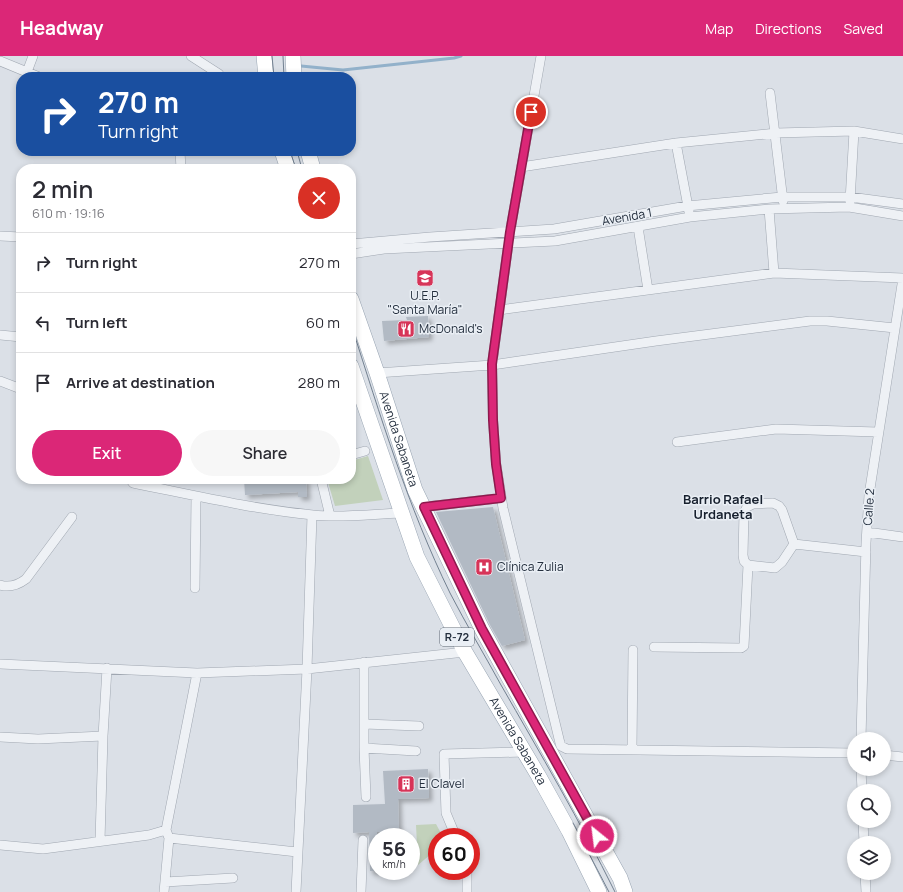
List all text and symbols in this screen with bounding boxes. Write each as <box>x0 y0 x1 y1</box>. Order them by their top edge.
text: Headway <box>20 15 103 41</box>
text: Map <box>705 19 733 38</box>
text: Directions <box>755 19 822 38</box>
text: Saved <box>844 19 883 38</box>
text: 270 m <box>98 83 179 121</box>
icon: right <box>32 88 84 140</box>
pin <box>514 95 548 129</box>
icon: arrive <box>520 101 542 123</box>
text: Turn right <box>98 119 179 143</box>
text: 2 min <box>32 172 93 205</box>
button: close <box>298 177 340 219</box>
text: 610 m · 19:16 <box>32 204 105 222</box>
street label: Avenida 1 <box>601 204 653 229</box>
icon: right <box>32 252 54 274</box>
text: Turn right <box>66 252 137 273</box>
text: 270 m <box>299 252 340 273</box>
school or university icon: U.E.P. "Santa María" <box>415 268 435 288</box>
place label: U.E.P. "Santa María" <box>388 287 462 318</box>
icon: left <box>32 312 54 334</box>
text: Turn left <box>66 312 128 333</box>
text: 60 m <box>306 312 340 333</box>
restaurant icon: McDonald's <box>396 319 416 339</box>
place label: McDonald's <box>419 320 483 337</box>
icon: arrive <box>32 372 54 394</box>
text: Arrive at destination <box>66 372 215 393</box>
text: 280 m <box>298 372 340 393</box>
street label: Avenida Sabaneta <box>376 389 422 489</box>
button: Exit <box>32 430 182 476</box>
button: Share <box>190 430 340 476</box>
street label: Calle 2 <box>859 488 878 526</box>
district label: Barrio Rafael Urdaneta <box>683 490 763 523</box>
hospital icon: Clínica Zulia <box>474 557 494 577</box>
place label: Clínica Zulia <box>497 558 564 575</box>
road number: R-72 <box>440 628 474 646</box>
street label: Avenida Sabaneta <box>486 694 551 788</box>
map controls <box>847 732 891 880</box>
button: sound <box>847 732 891 776</box>
building icon: El Clavel <box>396 774 416 794</box>
place label: El Clavel <box>419 775 465 792</box>
button: search <box>847 784 891 828</box>
position arrow <box>576 815 618 857</box>
speed limit sign: 60 <box>428 828 480 880</box>
text: 56 <box>382 835 406 862</box>
button: layers <box>847 836 891 880</box>
text: km/h <box>382 857 406 871</box>

